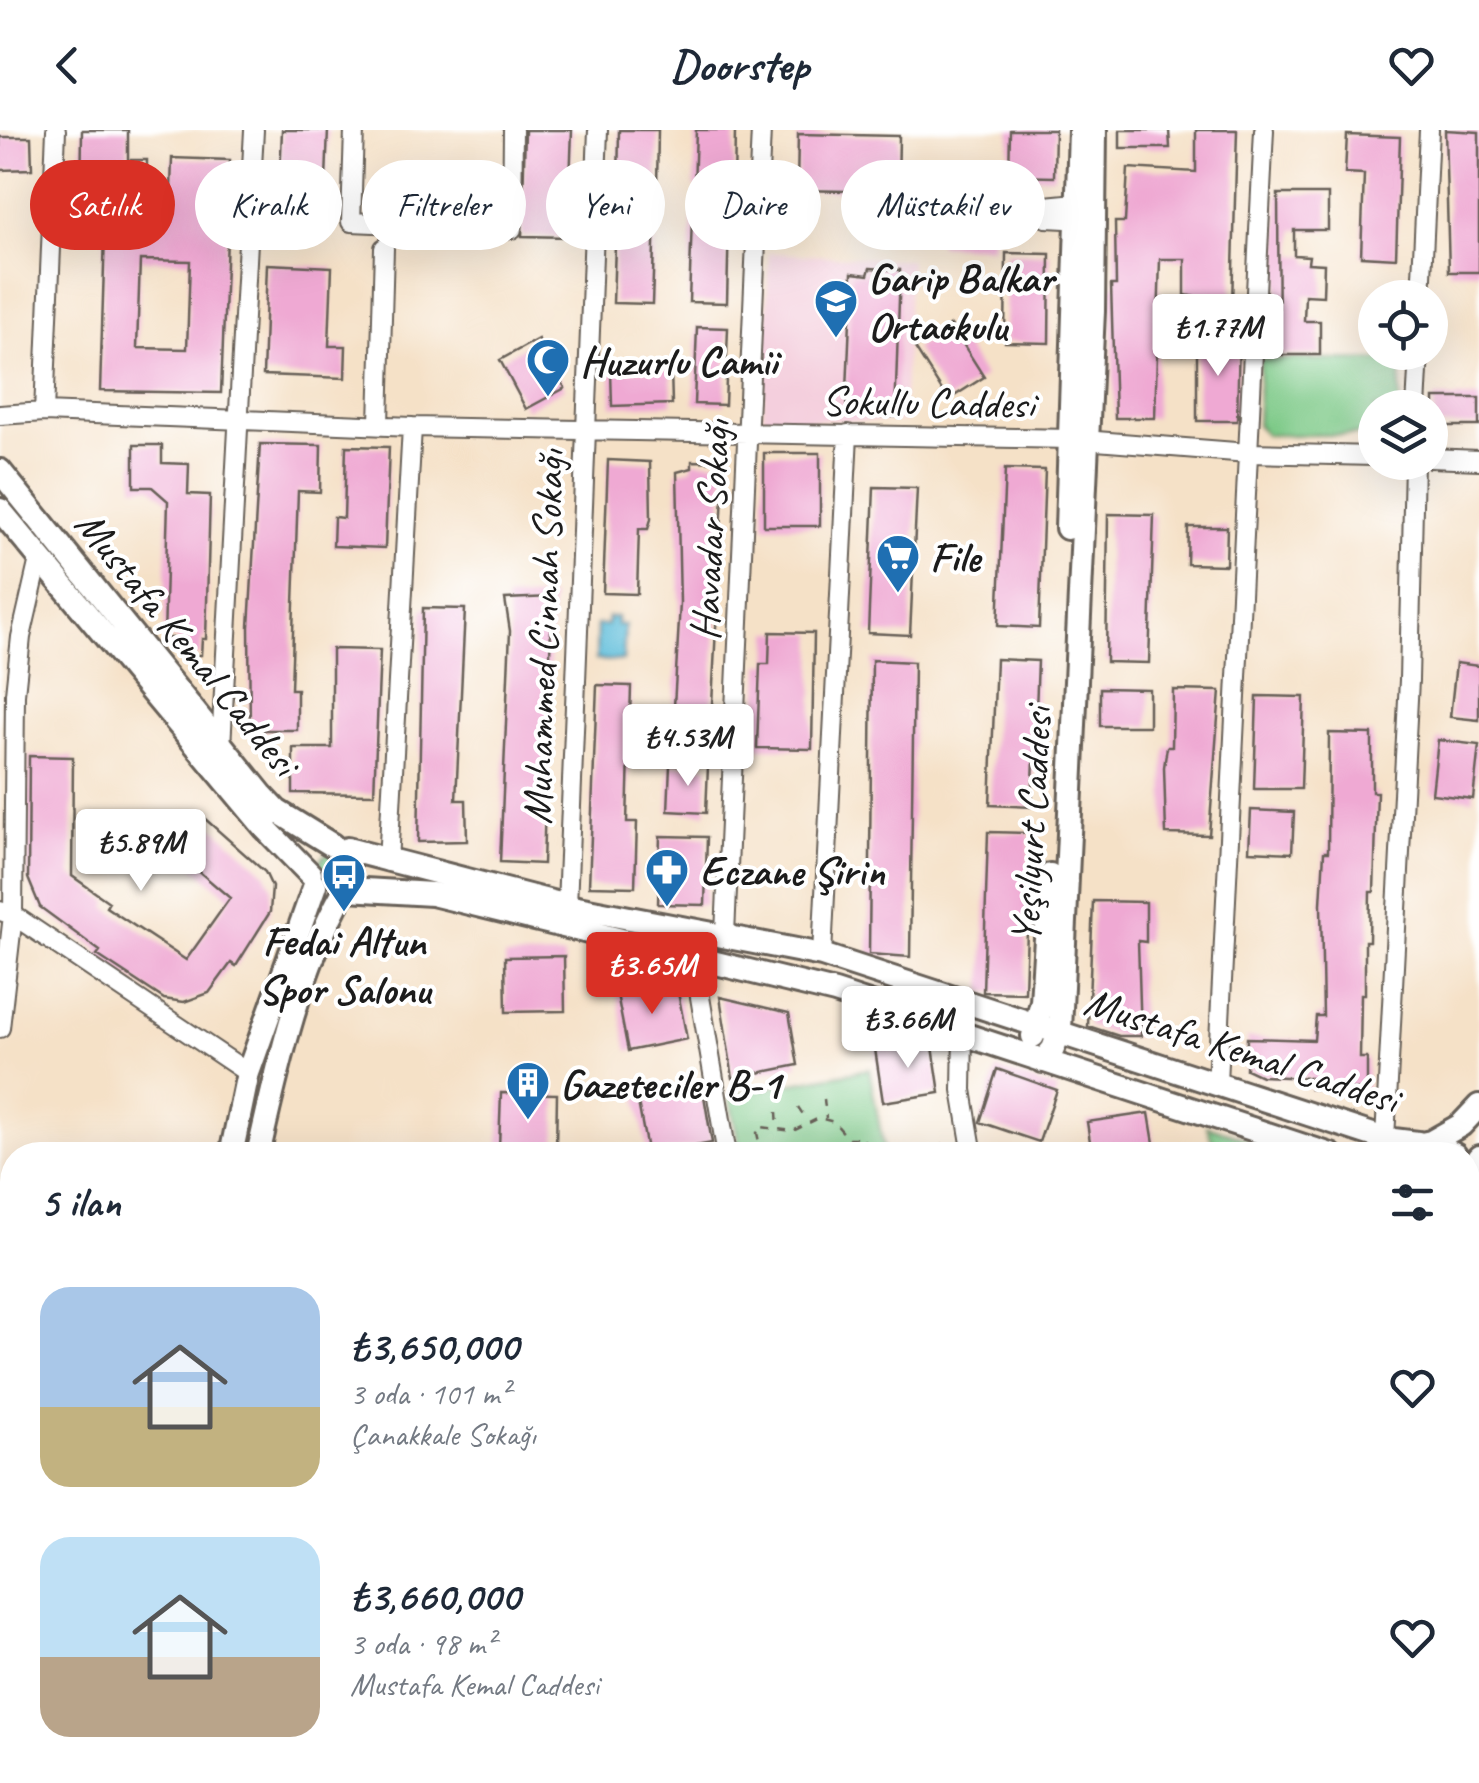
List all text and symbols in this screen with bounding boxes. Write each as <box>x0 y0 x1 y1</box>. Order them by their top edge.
text: Doorstep <box>670 37 809 94</box>
icon: back <box>40 38 95 93</box>
icon: heart <box>1384 38 1439 93</box>
chip: Satılık <box>30 160 175 250</box>
chip: Kiralık <box>195 160 342 250</box>
chip: Filtreler <box>362 160 526 250</box>
chip: Yeni <box>546 160 665 250</box>
chip: Daire <box>685 160 821 250</box>
chip: Müstakil ev <box>841 160 1045 250</box>
place label: Garip Balkar Ortaokulu <box>868 252 1057 353</box>
school or university icon: Garip Balkar Ortaokulu <box>813 278 859 339</box>
map controls <box>1358 280 1448 480</box>
button: locate <box>1358 280 1448 370</box>
pin: ₺1.77M <box>1137 294 1299 379</box>
text: ₺1.77M <box>1174 306 1262 347</box>
place label: Huzurlu Camii <box>580 335 783 388</box>
mosque icon: Huzurlu Camii <box>525 337 571 398</box>
street label: Sokullu Caddesi <box>821 374 1040 431</box>
button: layers <box>1358 390 1448 480</box>
street label: Havadar Sokağı <box>678 416 743 642</box>
street label: Muhammed Cinnah Sokağı <box>510 447 577 825</box>
street label: Mustafa Kemal Caddesi <box>63 499 314 791</box>
place label: File <box>930 531 983 584</box>
supermarket icon: File <box>875 533 921 594</box>
street label: Yeşilyurt Caddesi <box>999 700 1064 945</box>
pin: ₺4.53M <box>607 704 769 789</box>
text: ₺4.53M <box>645 716 731 757</box>
pin: ₺5.89M <box>60 809 222 894</box>
text: ₺5.89M <box>98 821 184 862</box>
place label: Eczane Şirin <box>700 845 885 898</box>
pharmacy icon: Eczane Şirin <box>644 847 690 908</box>
bus stop icon: Fedai Altun Spor Salonu <box>321 852 367 913</box>
place label: Fedai Altun Spor Salonu <box>258 915 434 1016</box>
pin: ₺3.65M <box>571 932 733 1017</box>
text: ₺3.65M <box>608 944 696 985</box>
street label: Mustafa Kemal Caddesi <box>1078 975 1410 1128</box>
pin: ₺3.66M <box>827 986 989 1071</box>
text: ₺3.66M <box>864 998 952 1039</box>
place label: Gazeteciler B-1 <box>560 1058 784 1111</box>
building icon: Gazeteciler B-1 <box>505 1060 551 1121</box>
icon: filters <box>1385 1175 1440 1230</box>
text: 5 ilan <box>40 1176 121 1229</box>
text: ₺3,650,000 <box>350 1320 518 1373</box>
icon: home <box>120 1327 240 1447</box>
icon: heart <box>1385 1360 1440 1415</box>
text: 3 oda · 101 m² <box>350 1373 509 1414</box>
text: Çanakkale Sokağı <box>350 1414 536 1455</box>
text: ₺3,660,000 <box>350 1570 520 1623</box>
icon: home <box>120 1577 240 1697</box>
icon: heart <box>1385 1610 1440 1665</box>
text: 3 oda · 98 m² <box>350 1623 495 1664</box>
text: Mustafa Kemal Caddesi <box>350 1664 599 1705</box>

